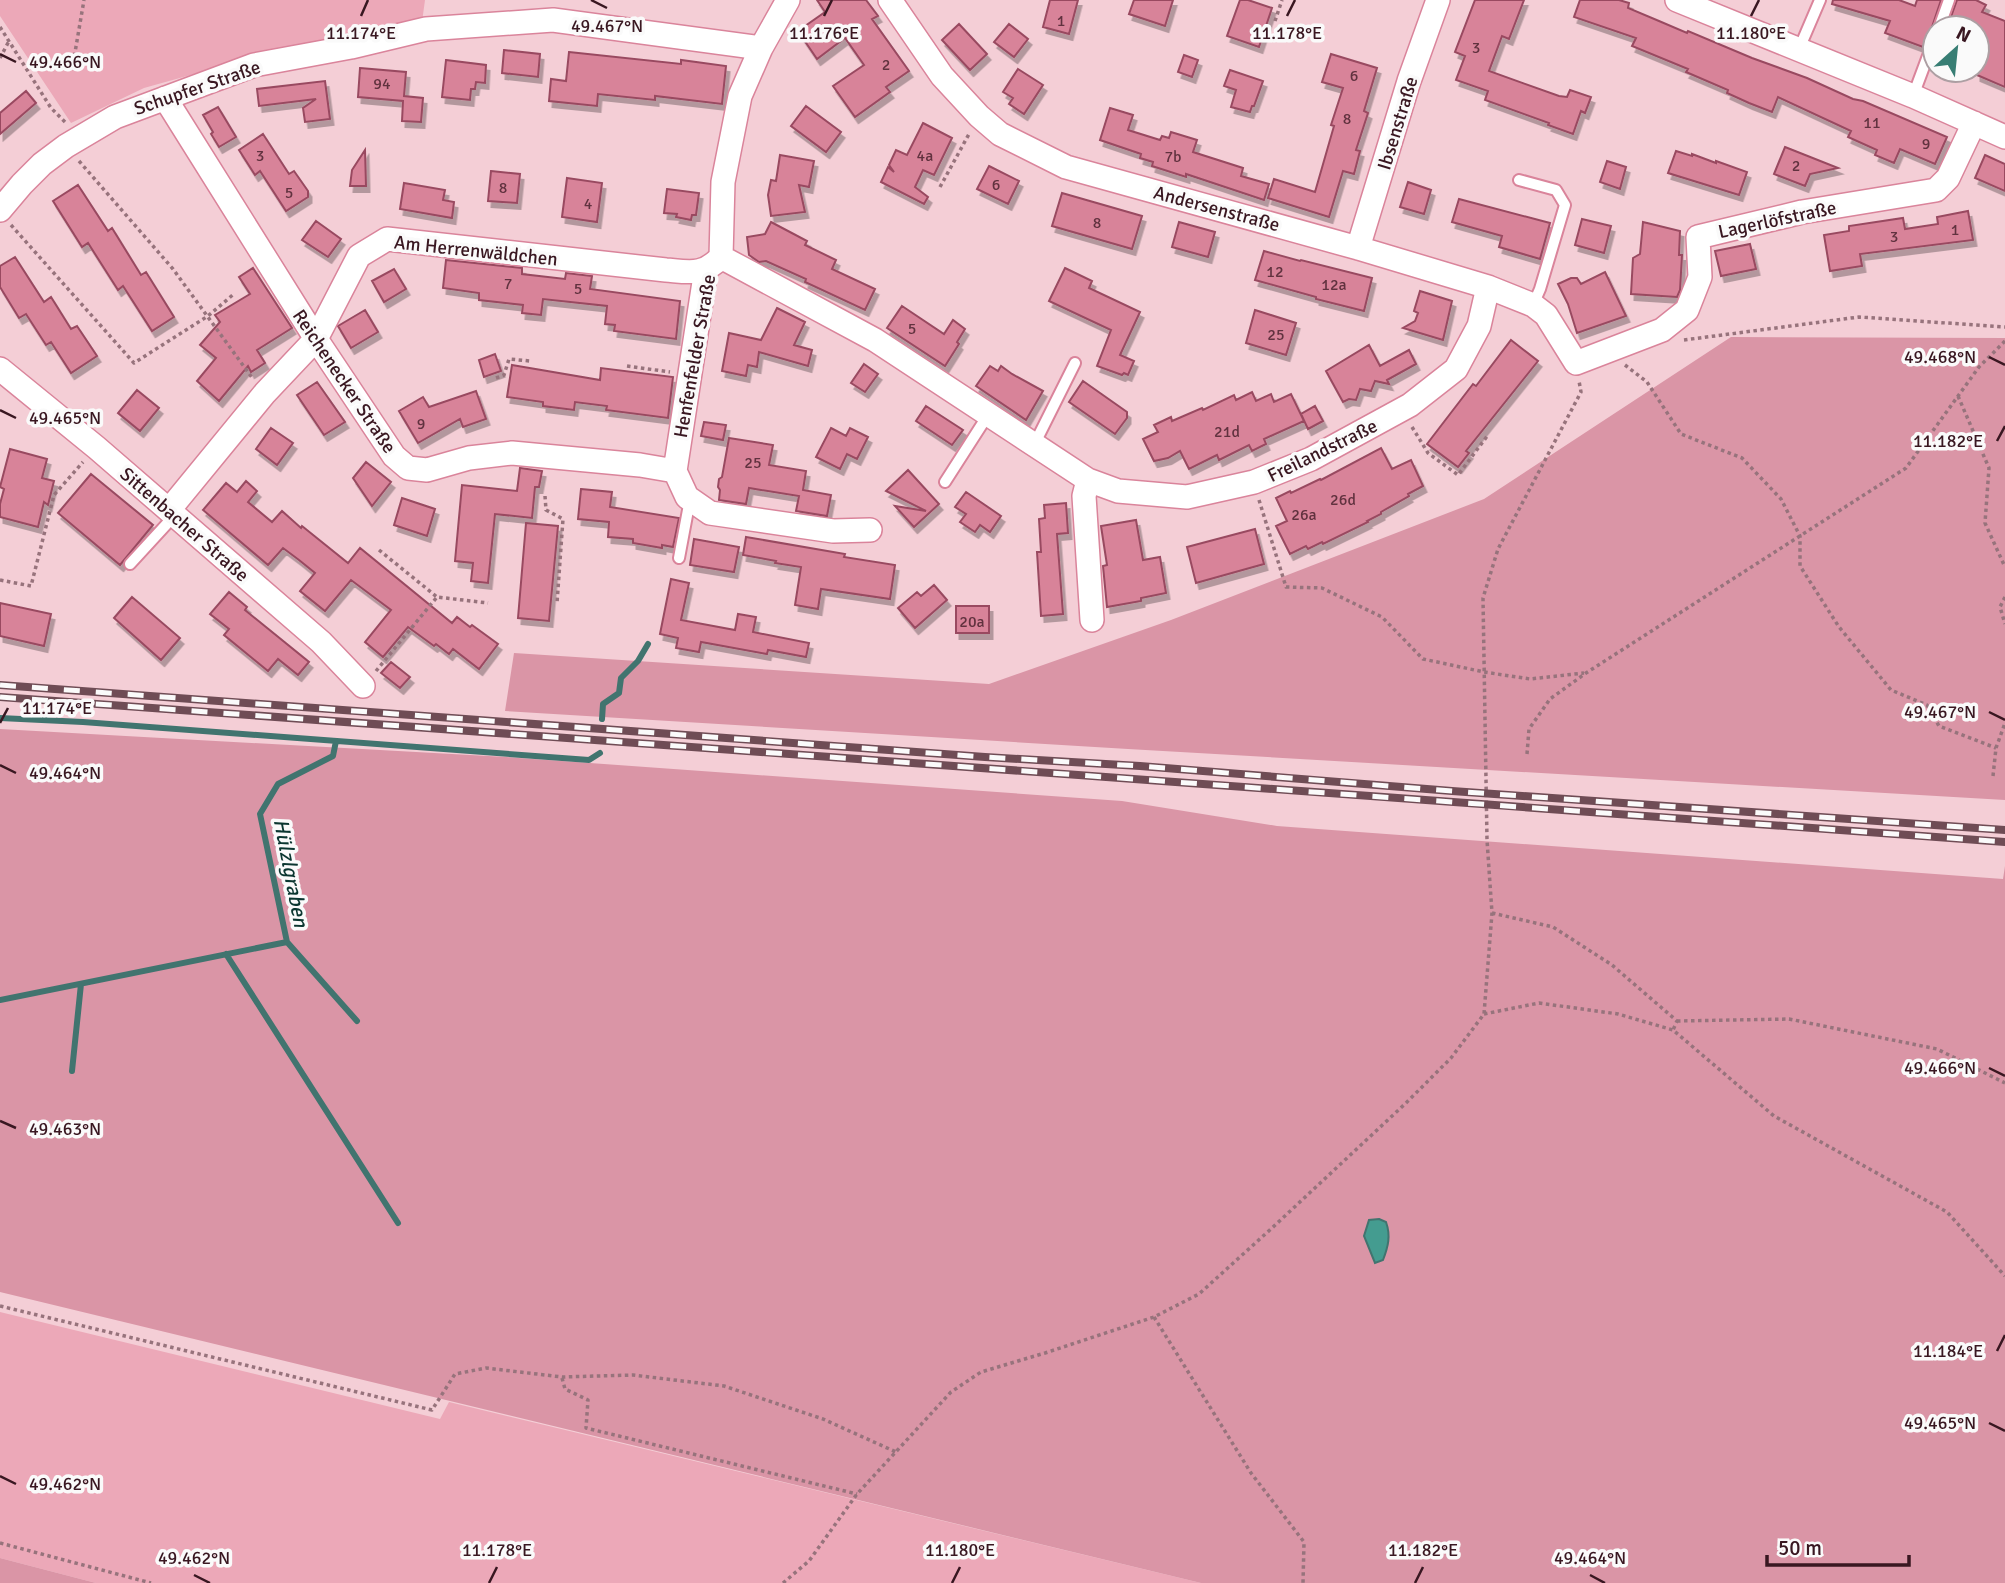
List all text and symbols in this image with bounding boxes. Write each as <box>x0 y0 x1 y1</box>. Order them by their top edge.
house number: 1 <box>1057 11 1065 31</box>
north arrow <box>1921 14 1991 84</box>
text: 49.467°N <box>571 15 643 37</box>
text: N <box>1952 21 1975 48</box>
text: 11.174°E <box>326 22 396 44</box>
text: 11.176°E <box>789 22 859 44</box>
text: 11.178°E <box>1252 22 1322 44</box>
text: 11.180°E <box>1716 22 1786 44</box>
house number: 3 <box>1472 38 1480 58</box>
text: 49.466°N <box>29 51 101 73</box>
street label: Schupfer Straße <box>131 55 264 121</box>
house number: 2 <box>882 55 890 75</box>
house number: 6 <box>1350 66 1358 86</box>
house number: 94 <box>373 74 391 94</box>
street label: Ibsenstraße <box>1372 74 1424 173</box>
house number: 8 <box>1343 109 1351 129</box>
house number: 11 <box>1863 113 1881 133</box>
house number: 9 <box>1922 134 1930 154</box>
house number: 3 <box>256 146 264 166</box>
house number: 4a <box>917 146 933 166</box>
house number: 7b <box>1164 147 1182 167</box>
house number: 2 <box>1792 156 1800 176</box>
house number: 6 <box>992 175 1000 195</box>
house number: 8 <box>499 178 507 198</box>
street label: Andersenstraße <box>1151 181 1282 237</box>
house number: 5 <box>285 183 293 203</box>
house number: 4 <box>584 194 593 214</box>
street label: Lagerlöfstraße <box>1716 196 1838 244</box>
house number: 8 <box>1093 213 1101 233</box>
house number: 1 <box>1951 220 1959 240</box>
house number: 3 <box>1890 227 1898 247</box>
street label: Am Herrenwäldchen <box>393 230 559 272</box>
house number: 12 <box>1266 262 1284 282</box>
street label: Henfenfelder Straße <box>669 272 721 440</box>
house number: 7 <box>504 274 512 294</box>
house number: 12a <box>1321 275 1347 295</box>
house number: 5 <box>574 279 582 299</box>
street label: Reichenecker Straße <box>287 305 401 458</box>
house number: 5 <box>908 319 916 339</box>
house number: 25 <box>1267 325 1285 345</box>
text: 49.468°N <box>1904 346 1976 368</box>
text: 49.465°N <box>29 407 101 429</box>
house number: 9 <box>417 414 425 434</box>
street label: Freilandstraße <box>1264 414 1381 488</box>
house number: 21d <box>1214 422 1240 442</box>
text: 11.182°E <box>1913 430 1983 452</box>
house number: 25 <box>744 453 762 473</box>
street label: Sittenbacher Straße <box>115 462 254 587</box>
house number: 26d <box>1330 490 1356 510</box>
house number: 26a <box>1291 505 1317 525</box>
house number: 20a <box>959 612 985 632</box>
text: 11.174°E <box>22 697 92 719</box>
text: 49.467°N <box>1904 701 1976 723</box>
text: 49.464°N <box>29 762 101 784</box>
water label: Hülzlgraben <box>268 817 314 930</box>
text: 49.466°N <box>1904 1057 1976 1079</box>
text: 49.463°N <box>29 1118 101 1140</box>
text: 11.184°E <box>1913 1340 1983 1362</box>
text: 49.465°N <box>1904 1412 1976 1434</box>
text: 49.462°N <box>29 1473 101 1495</box>
scale bar <box>1767 1524 1909 1568</box>
text: 50 m <box>1778 1535 1822 1561</box>
text: 11.178°E <box>462 1539 532 1561</box>
text: 11.180°E <box>925 1539 995 1561</box>
text: 11.182°E <box>1388 1539 1458 1561</box>
text: 49.462°N <box>158 1547 230 1569</box>
text: 49.464°N <box>1554 1547 1626 1569</box>

